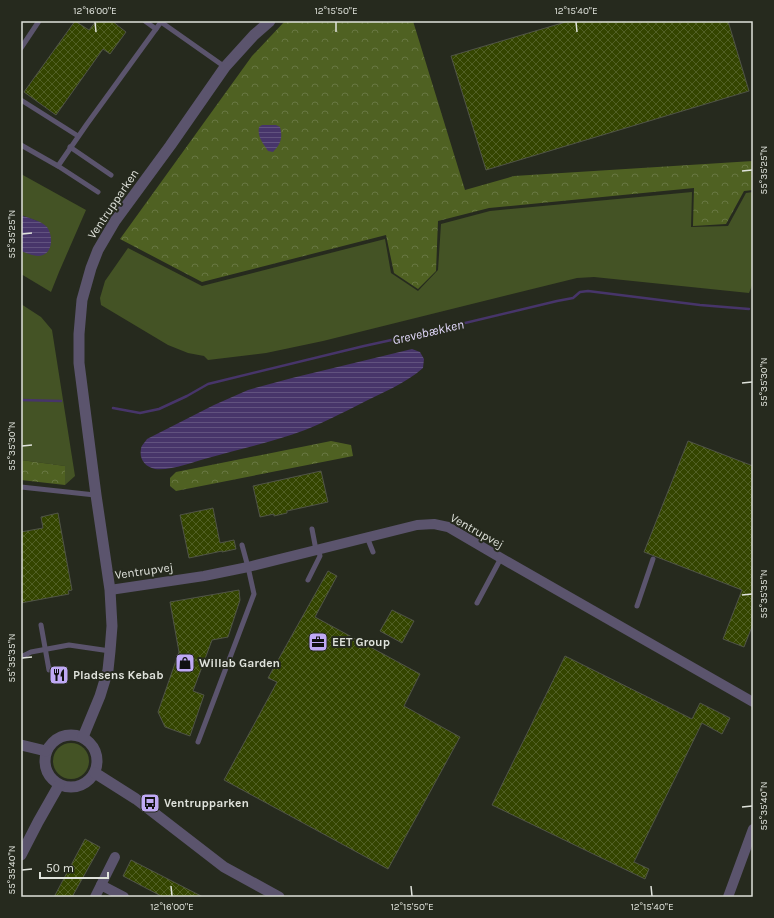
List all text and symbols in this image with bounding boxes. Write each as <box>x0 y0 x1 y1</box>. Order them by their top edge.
text: 12°16'00"E <box>73 5 117 17</box>
text: 12°15'50"E <box>314 5 358 17</box>
text: 12°15'40"E <box>555 5 598 17</box>
text: 55°35'25"N <box>758 146 770 194</box>
street label: Ventrupparken <box>85 166 141 242</box>
text: 55°35'25"N <box>6 210 18 258</box>
water label: Grevebækken <box>391 316 465 348</box>
text: 55°35'30"N <box>758 357 770 407</box>
text: 55°35'30"N <box>6 421 18 471</box>
street label: Ventrupvej <box>448 511 506 551</box>
street label: Ventrupvej <box>114 560 174 582</box>
text: 55°35'35"N <box>758 569 770 619</box>
office icon: EET Group <box>307 631 329 653</box>
text: 55°35'35"N <box>6 633 18 683</box>
place label: EET Group <box>332 635 390 649</box>
shop icon: Willab Garden <box>174 652 196 674</box>
place label: Willab Garden <box>199 656 280 670</box>
restaurant icon: Pladsens Kebab <box>48 664 70 686</box>
place label: Pladsens Kebab <box>73 668 164 682</box>
text: 55°35'40"N <box>758 781 770 831</box>
bus stop icon: Ventrupparken <box>139 792 161 814</box>
place label: Ventrupparken <box>164 796 249 810</box>
text: 55°35'40"N <box>6 845 18 895</box>
scale bar <box>40 854 108 880</box>
text: 50 m <box>46 861 74 875</box>
text: 12°16'00"E <box>150 901 194 913</box>
text: 12°15'50"E <box>390 901 434 913</box>
text: 12°15'40"E <box>631 901 674 913</box>

